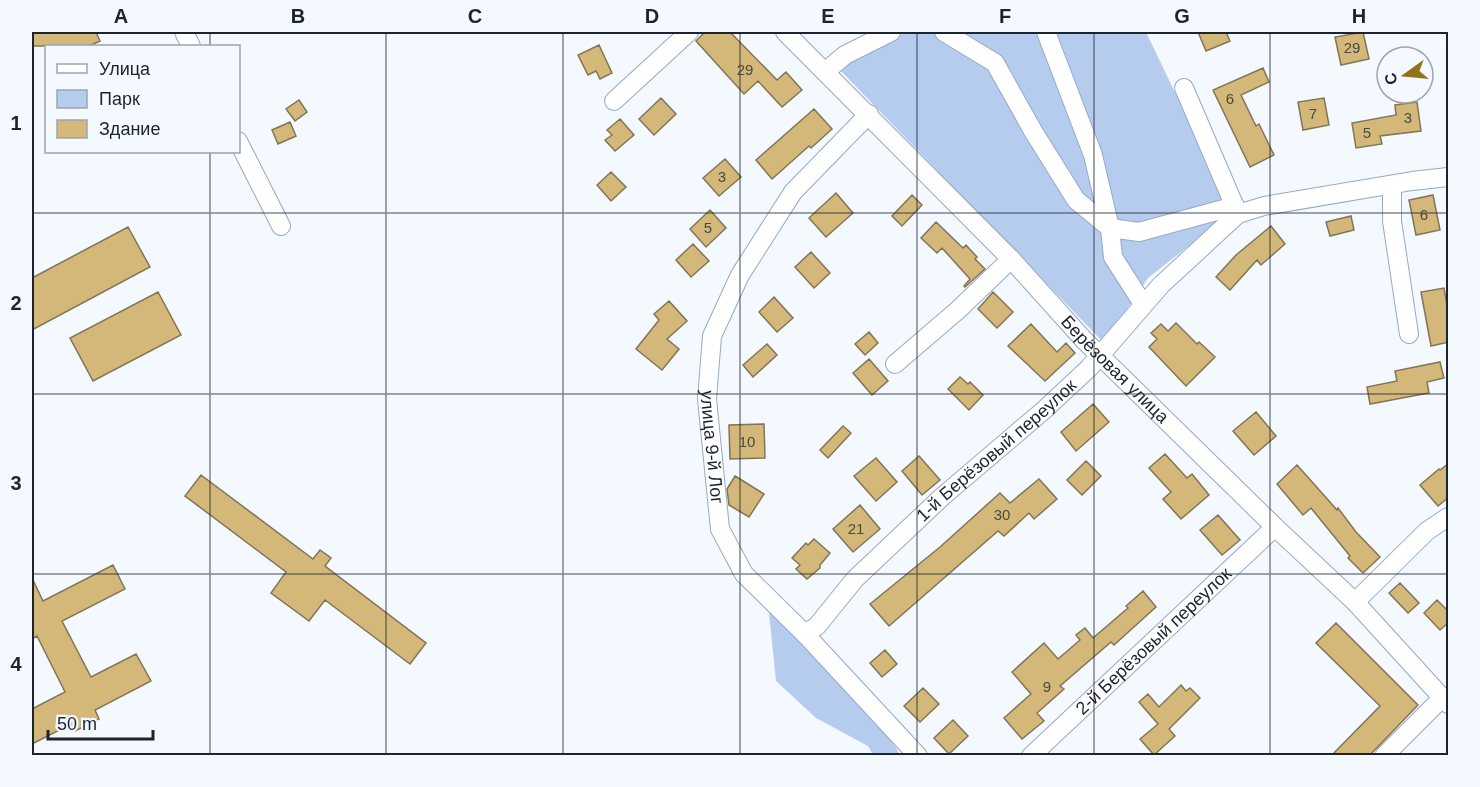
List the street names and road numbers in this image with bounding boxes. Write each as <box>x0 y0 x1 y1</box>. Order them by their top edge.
street label: Берёзовая улица <box>1057 312 1173 428</box>
street label: 1-й Берёзовый переулок <box>912 375 1080 526</box>
street label: улица 9-й Лог <box>697 390 727 505</box>
street label: 2-й Берёзовый переулок <box>1072 563 1235 719</box>

